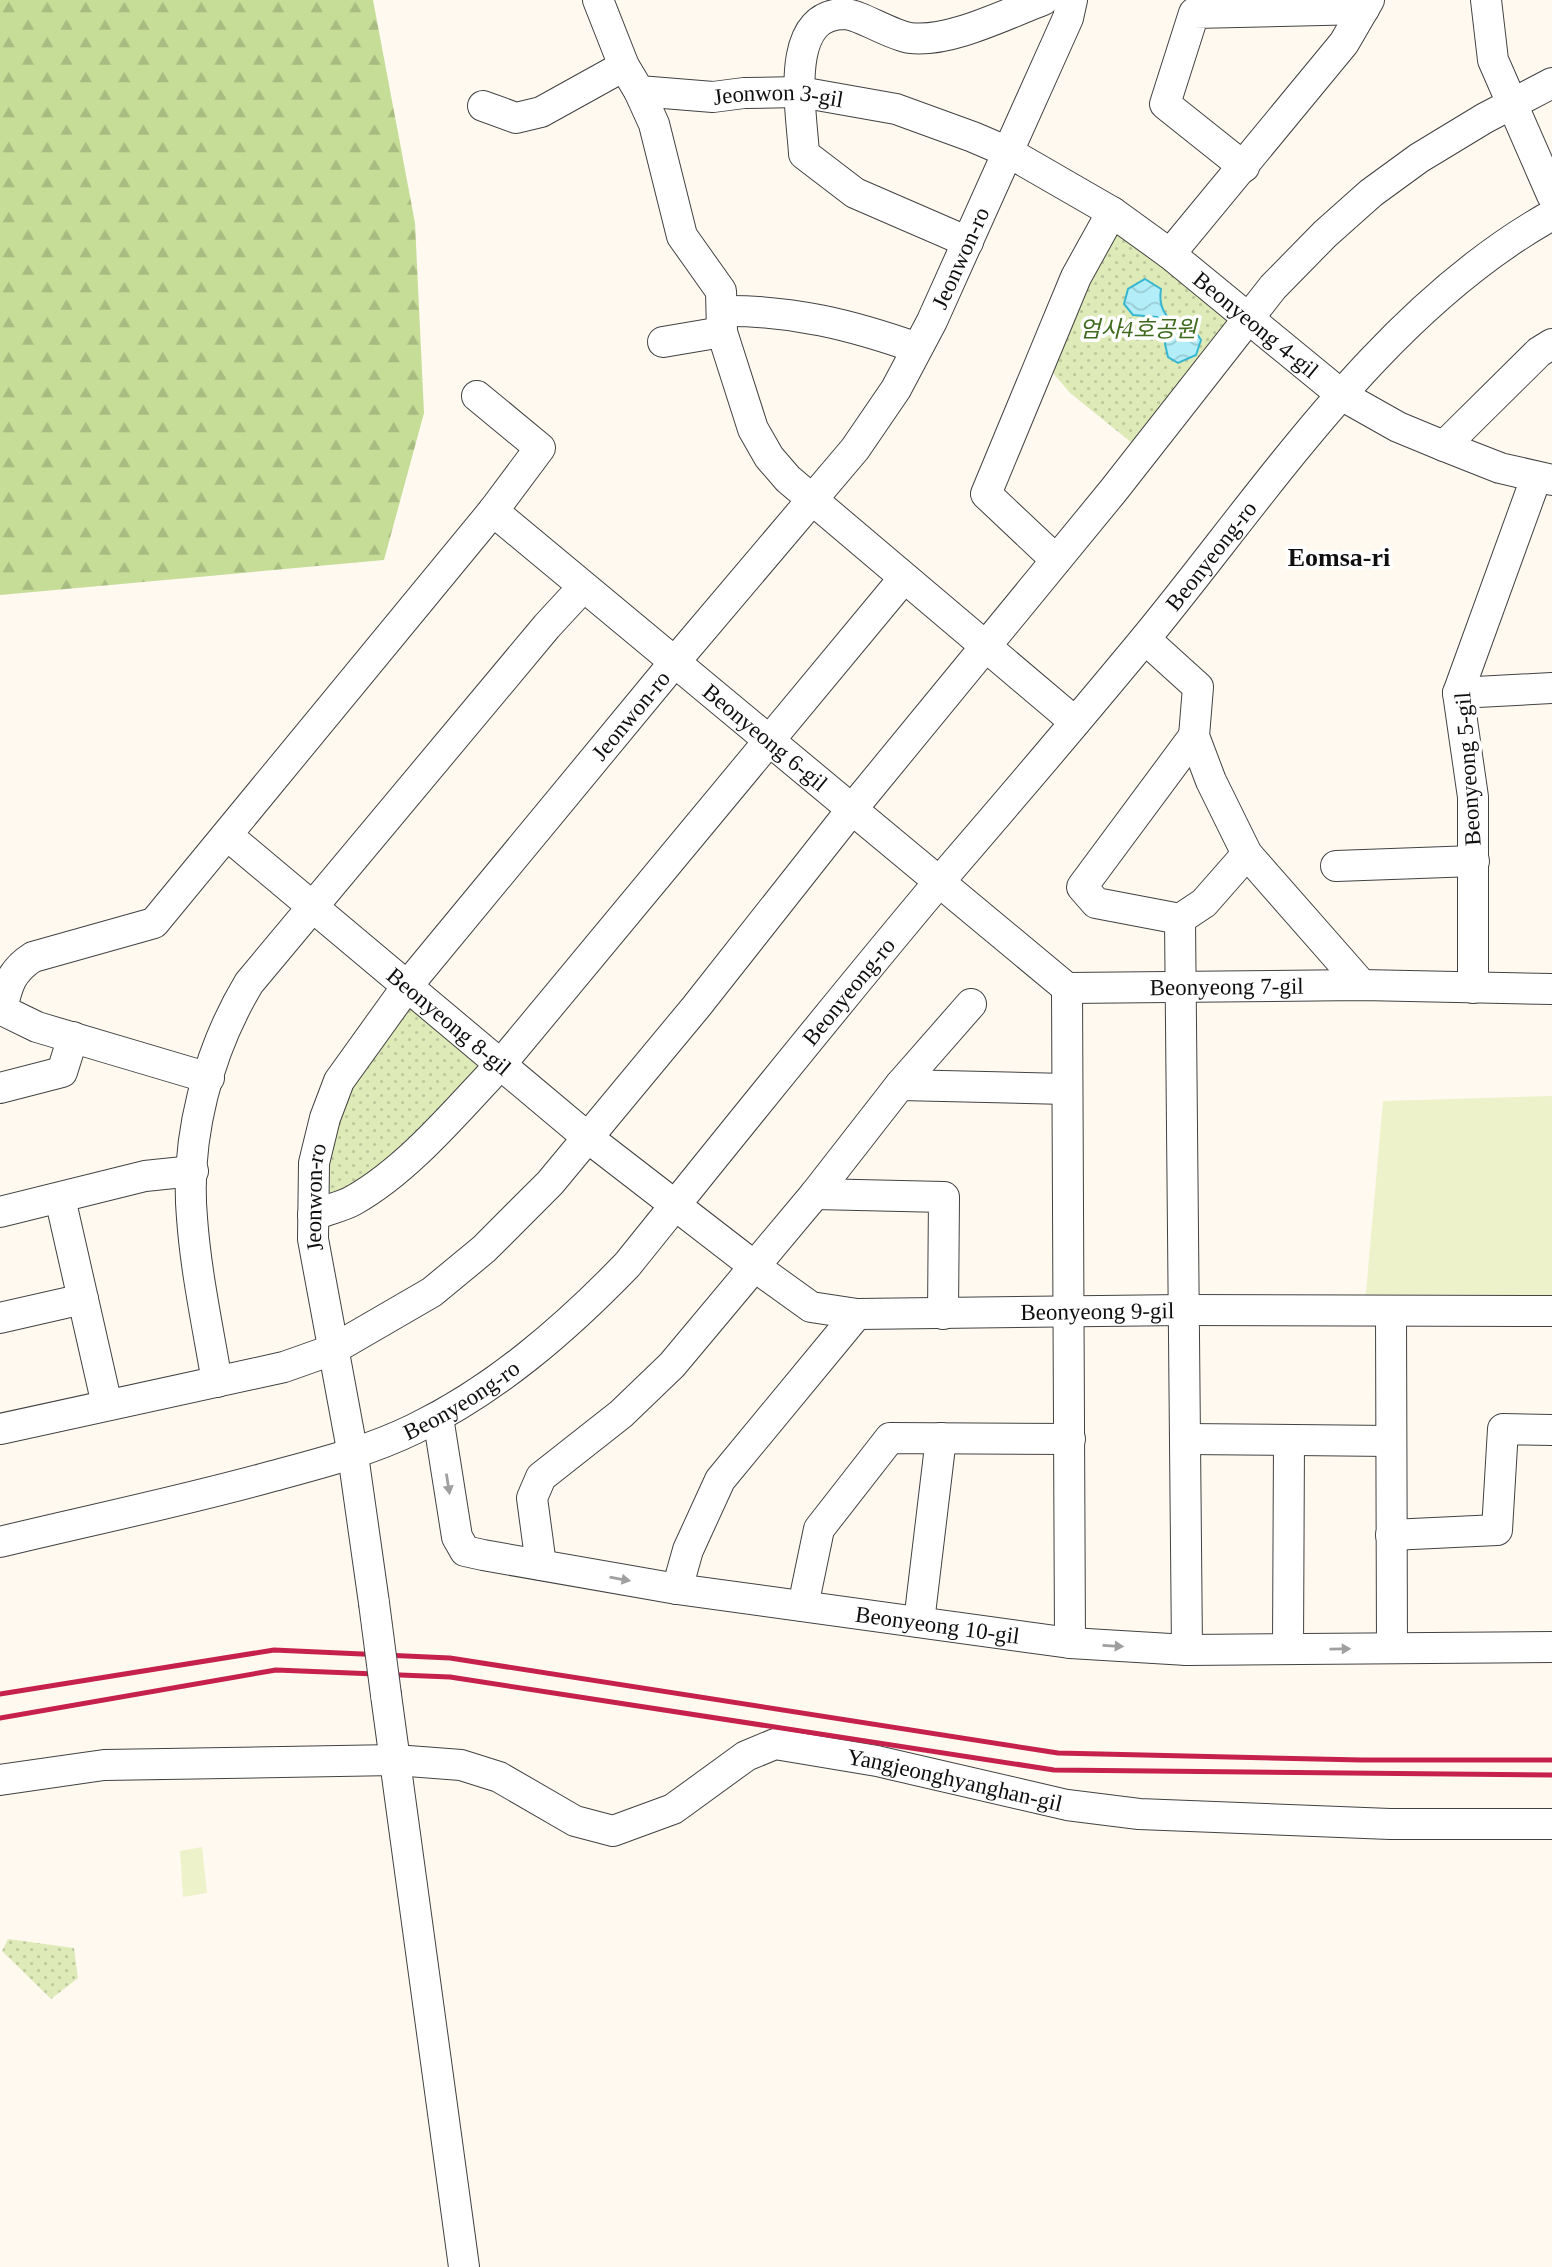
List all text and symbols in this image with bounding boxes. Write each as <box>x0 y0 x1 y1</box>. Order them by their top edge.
street label: Jeonwon 3-gil <box>712 79 845 112</box>
street label: Jeonwon-ro <box>927 203 994 313</box>
street label: Beonyeong 4-gil <box>1189 266 1323 383</box>
park label: 엄사4호공원 <box>1079 317 1198 342</box>
street label: Beonyeong-ro <box>1161 496 1261 615</box>
district label: Eomsa-ri <box>1288 543 1390 572</box>
street label: Jeonwon-ro <box>586 665 675 765</box>
street label: Beonyeong 6-gil <box>698 678 832 796</box>
street label: Beonyeong 5-gil <box>1450 691 1486 847</box>
street label: Beonyeong-ro <box>797 932 900 1050</box>
street label: Beonyeong 8-gil <box>382 962 516 1080</box>
street label: Beonyeong 7-gil <box>1150 973 1304 1000</box>
street label: Jeonwon-ro <box>300 1140 331 1254</box>
street label: Beonyeong 9-gil <box>1020 1298 1174 1325</box>
street label: Beonyeong-ro <box>399 1355 524 1445</box>
one-way arrow <box>443 1473 454 1495</box>
one-way arrow <box>609 1574 631 1585</box>
street label: Beonyeong 10-gil <box>854 1601 1021 1648</box>
one-way arrow <box>1102 1641 1124 1652</box>
one-way arrow <box>1329 1643 1351 1655</box>
street label: Yangjeonghyanghan-gil <box>845 1744 1065 1816</box>

